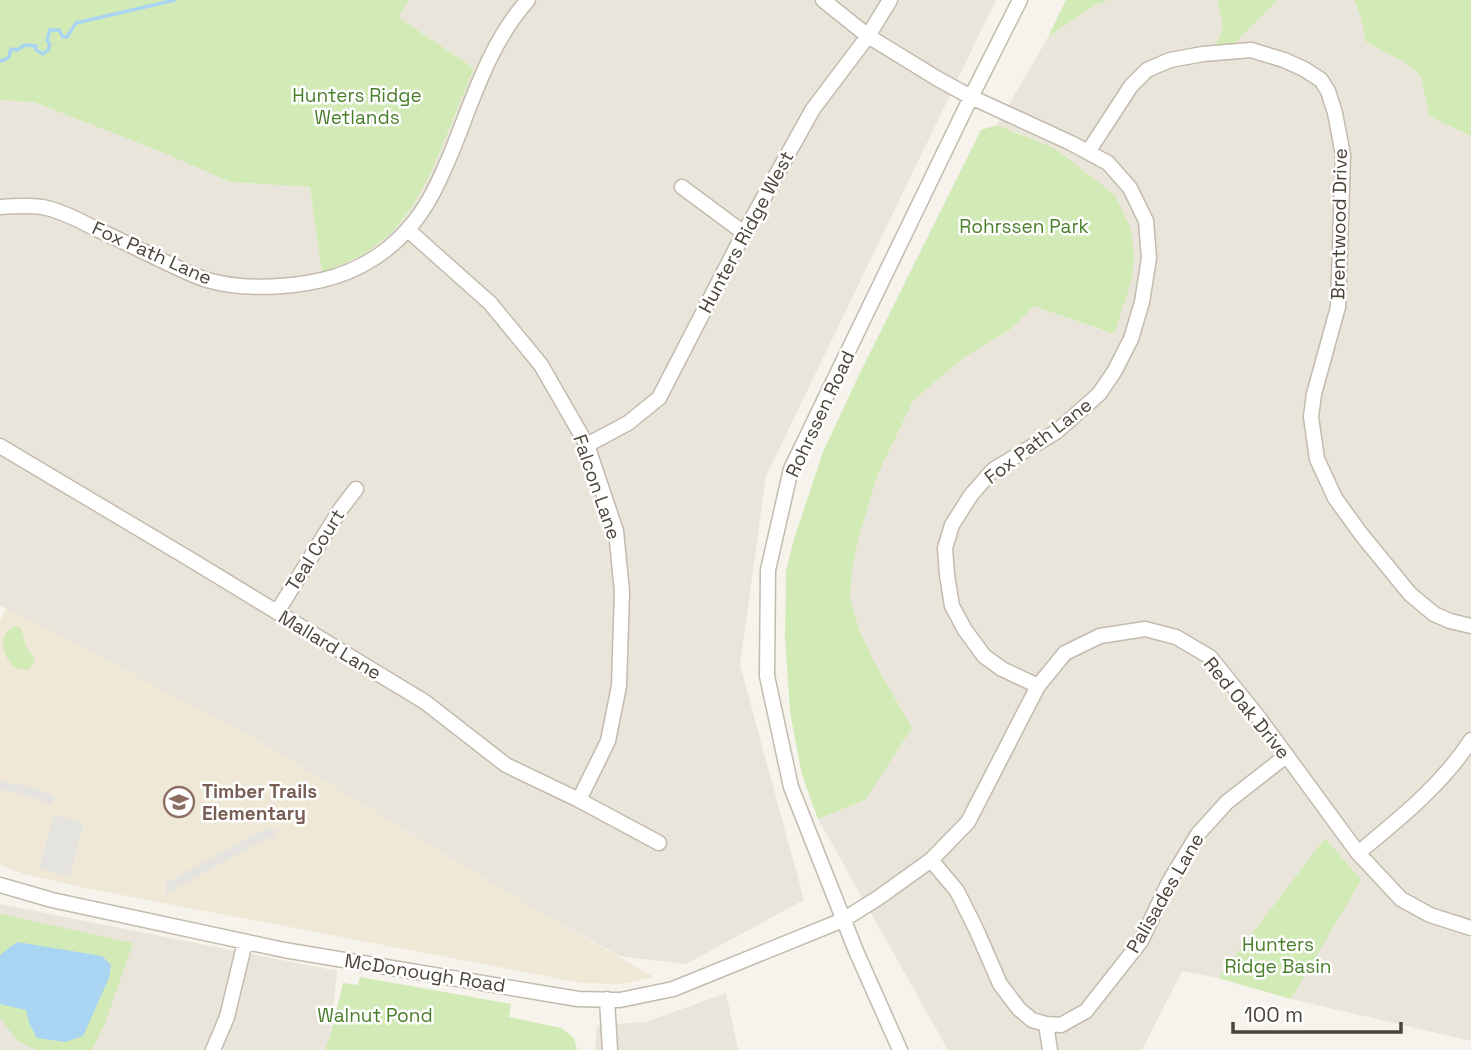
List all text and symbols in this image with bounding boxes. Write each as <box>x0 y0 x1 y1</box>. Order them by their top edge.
park label: Hunters Ridge Wetlands <box>292 83 422 130</box>
street label: Hunters Ridge West <box>693 147 799 317</box>
street label: Brentwood Drive <box>1325 148 1353 300</box>
park label: Rohrssen Park <box>959 214 1089 239</box>
street label: Fox Path Lane <box>88 215 216 291</box>
street label: Rohrssen Road <box>780 347 860 481</box>
street label: Fox Path Lane <box>979 392 1097 490</box>
street label: Falcon Lane <box>567 431 627 543</box>
street label: Teal Court <box>280 504 350 596</box>
street label: Mallard Lane <box>274 604 386 686</box>
street label: Red Oak Drive <box>1198 652 1296 764</box>
place label: Timber Trails Elementary <box>202 779 317 826</box>
school or university icon: Timber Trails Elementary <box>162 785 196 819</box>
street label: Palisades Lane <box>1121 828 1209 958</box>
park label: Hunters Ridge Basin <box>1225 932 1331 979</box>
street label: McDonough Road <box>343 948 507 998</box>
scale bar <box>1233 990 1401 1034</box>
text: 100 m <box>1244 1001 1303 1028</box>
park label: Walnut Pond <box>317 1003 433 1028</box>

